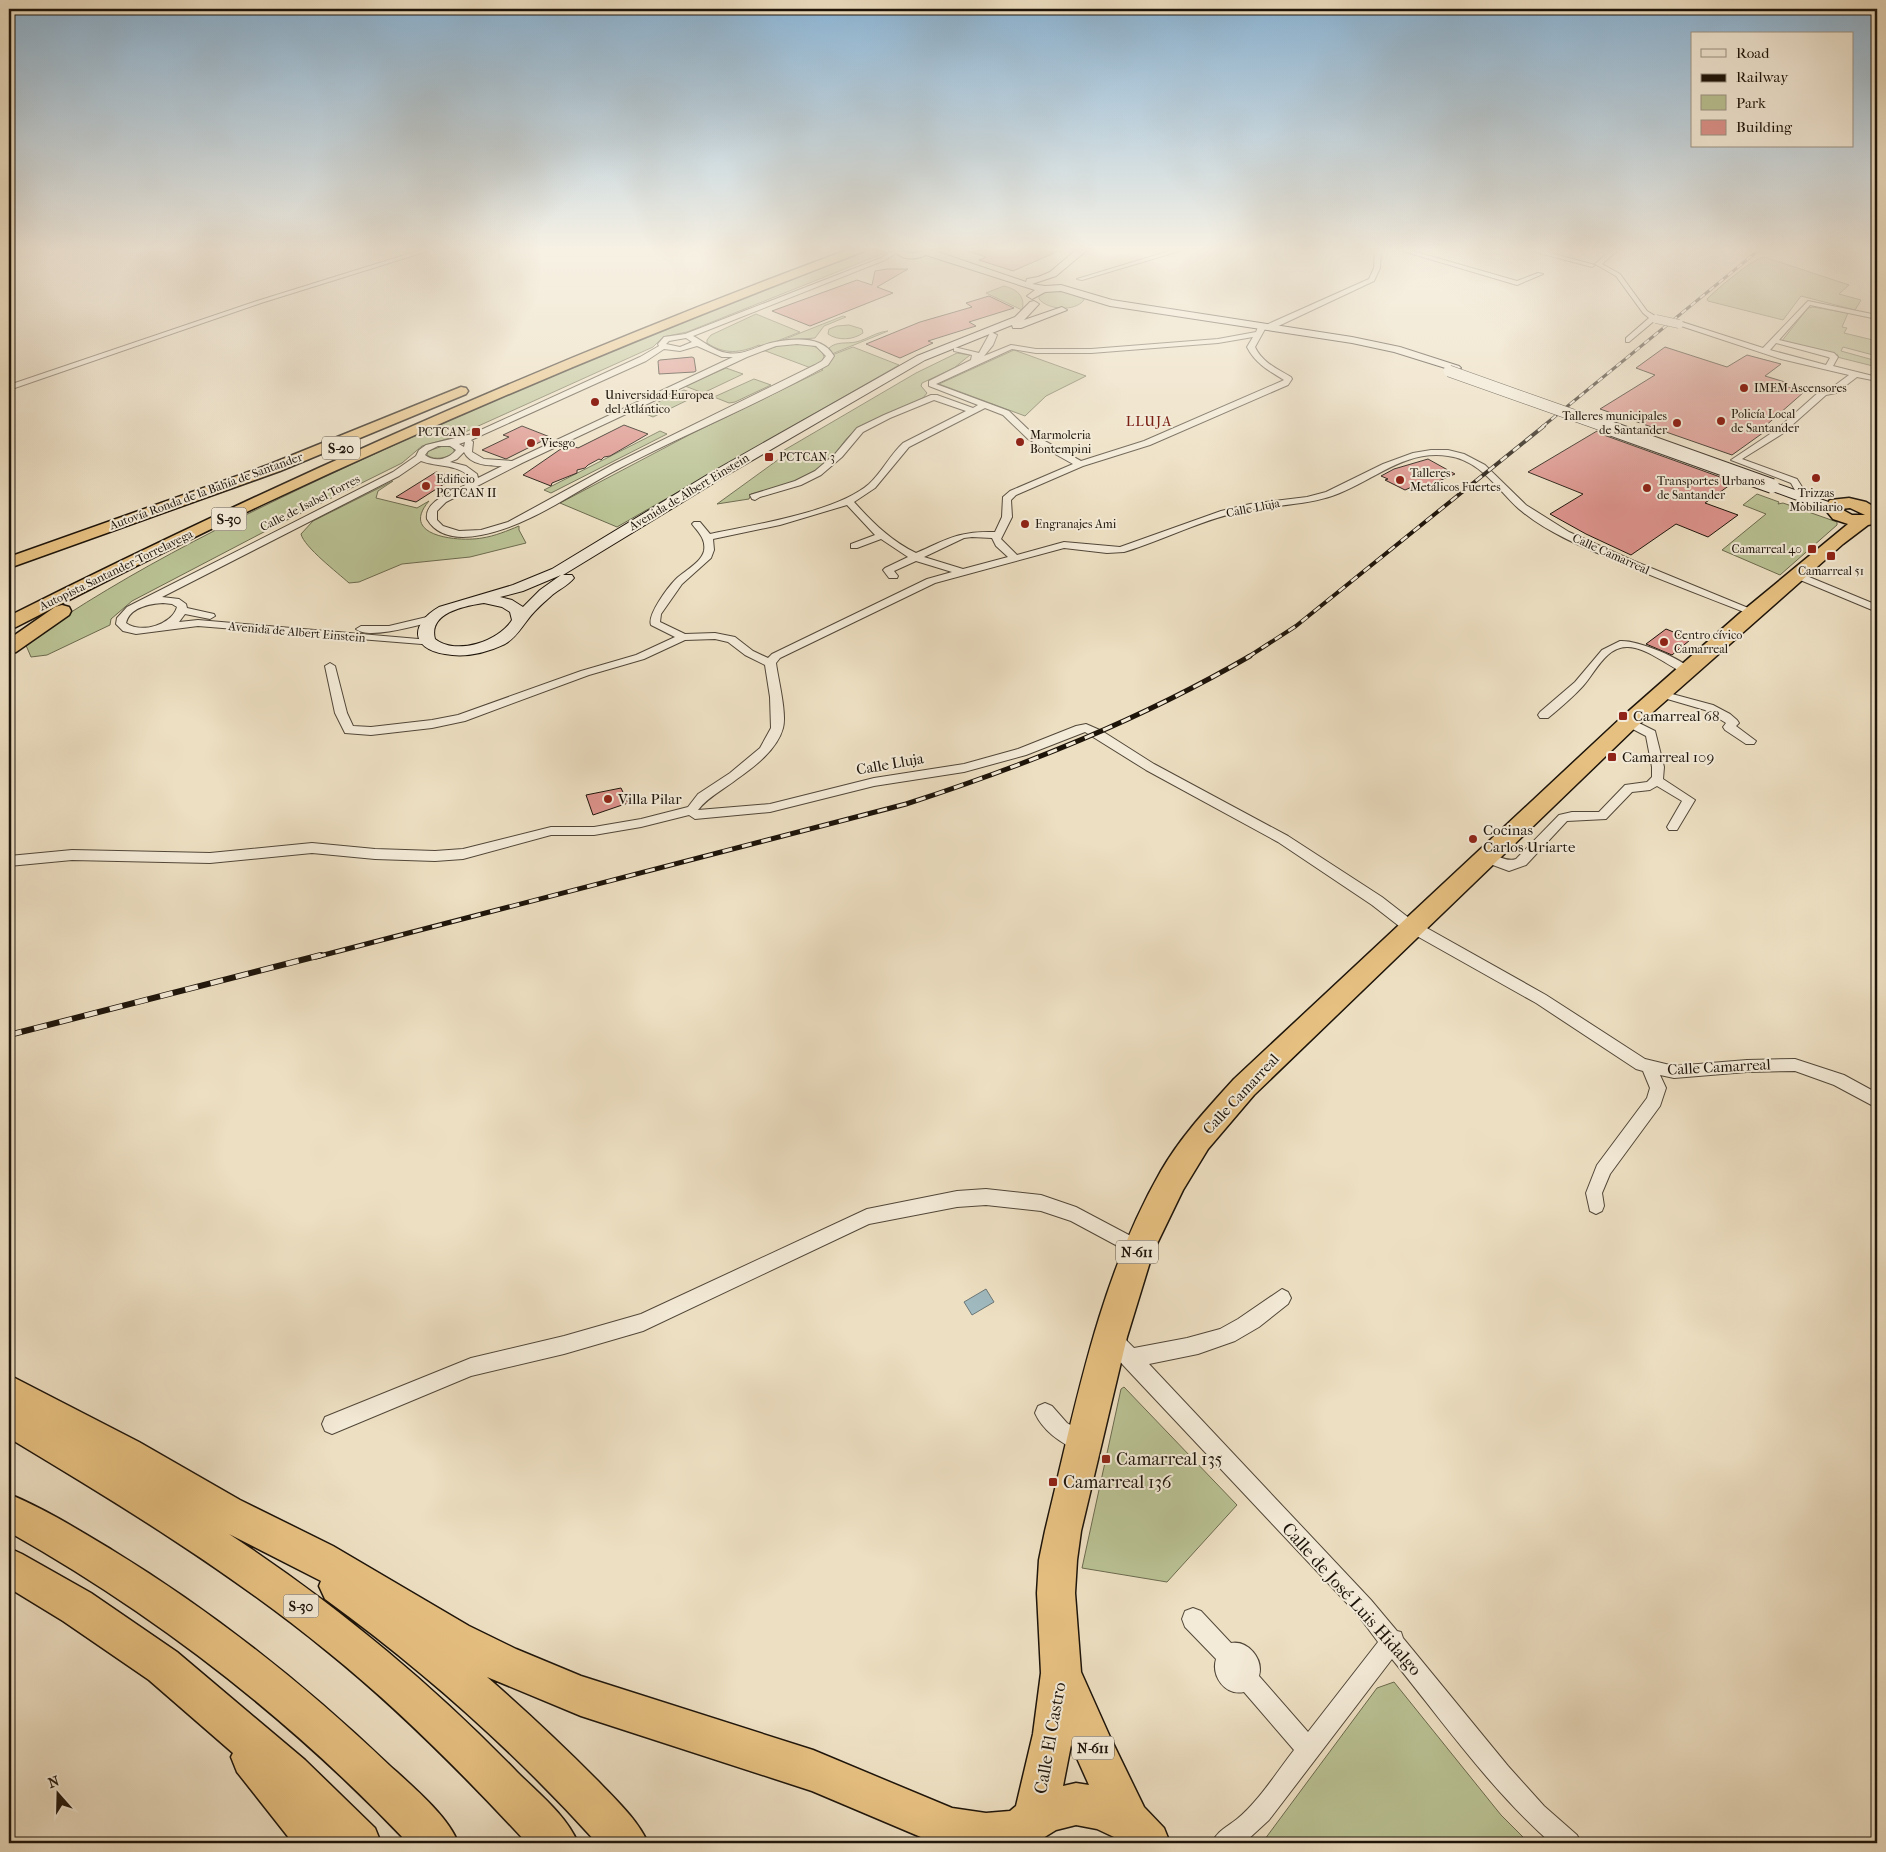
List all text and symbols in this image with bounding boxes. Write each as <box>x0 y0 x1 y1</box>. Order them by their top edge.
legend <box>1691 32 1854 148</box>
text: Road <box>1736 44 1770 62</box>
text: Railway <box>1736 68 1789 86</box>
text: Park <box>1736 94 1766 112</box>
text: Building <box>1736 118 1793 136</box>
place label: IMEM Ascensores <box>1754 381 1847 395</box>
marker: IMEM Ascensores <box>1738 382 1750 394</box>
place label: Universidad Europea del Atlántico <box>605 388 714 416</box>
marker: Universidad Europea del Atlántico <box>589 396 601 408</box>
place label: Policía Local de Santander <box>1731 407 1800 435</box>
place label: Talleres municipales de Santander <box>1562 409 1668 437</box>
district label: LLUJA <box>1126 413 1172 430</box>
marker: Policía Local de Santander <box>1715 415 1727 427</box>
marker: Talleres municipales de Santander <box>1671 417 1683 429</box>
place label: PCTCAN <box>418 425 466 439</box>
marker: PCTCAN <box>470 426 482 438</box>
place label: Marmoleria Bontempini <box>1030 428 1092 456</box>
road number: S-20 <box>322 436 360 459</box>
place label: Viesgo <box>540 436 575 450</box>
marker: Marmoleria Bontempini <box>1014 436 1026 448</box>
marker: Viesgo <box>525 437 537 449</box>
street label: Autovía Ronda de la Bahía de Santander <box>107 449 305 533</box>
place label: PCTCAN 3 <box>779 450 835 464</box>
street label: Avenida de Albert Einstein <box>626 451 752 534</box>
marker: PCTCAN 3 <box>763 451 775 463</box>
place label: Talleres Metálicos Fuertes <box>1410 466 1501 494</box>
street label: Calle de Isabel Torres <box>258 472 363 534</box>
place label: Edificio PCTCAN II <box>436 472 497 500</box>
marker: Trizzas Mobiliario <box>1810 472 1822 484</box>
marker: Talleres Metálicos Fuertes <box>1394 474 1406 486</box>
place label: Transportes Urbanos de Santander <box>1657 474 1765 502</box>
marker: Edificio PCTCAN II <box>420 480 432 492</box>
marker: Transportes Urbanos de Santander <box>1641 482 1653 494</box>
place label: Trizzas Mobiliario <box>1789 486 1843 514</box>
street label: Calle Lluja <box>1225 496 1282 520</box>
road number: S-30 <box>212 508 246 530</box>
place label: Engranajes Ami <box>1035 517 1117 531</box>
marker: Engranajes Ami <box>1019 518 1031 530</box>
street label: Autopista Santander-Torrelavega <box>36 526 195 614</box>
street label: Calle Camarreal <box>1570 531 1652 578</box>
place label: Camarreal 40 <box>1732 542 1802 556</box>
marker: Camarreal 40 <box>1806 543 1818 555</box>
marker: Camarreal 51 <box>1825 550 1837 562</box>
place label: Camarreal 51 <box>1798 564 1864 578</box>
street label: Avenida de Albert Einstein <box>227 619 366 645</box>
place label: Centro cívico Camarreal <box>1674 628 1742 656</box>
marker: Centro cívico Camarreal <box>1658 636 1670 648</box>
place label: Camarreal 68 <box>1633 707 1720 725</box>
marker: Camarreal 68 <box>1617 710 1629 722</box>
place label: Camarreal 109 <box>1622 748 1714 766</box>
street label: Calle Lluja <box>855 749 926 779</box>
marker: Camarreal 109 <box>1606 751 1618 763</box>
place label: Villa Pilar <box>617 790 682 808</box>
marker: Villa Pilar <box>602 793 614 805</box>
place label: Cocinas Carlos Uriarte <box>1483 821 1576 856</box>
marker: Cocinas Carlos Uriarte <box>1467 833 1479 845</box>
street label: Calle Camarreal <box>1199 1050 1283 1138</box>
street label: Calle Camarreal <box>1667 1055 1771 1079</box>
road number: N-611 <box>1116 1240 1158 1264</box>
place label: Camarreal 135 <box>1116 1449 1223 1470</box>
marker: Camarreal 135 <box>1100 1453 1112 1465</box>
place label: Camarreal 136 <box>1063 1472 1172 1493</box>
marker: Camarreal 136 <box>1047 1476 1059 1488</box>
street label: Calle de José Luis Hidalgo <box>1277 1519 1426 1680</box>
road number: S-30 <box>284 1594 318 1618</box>
street label: Calle El Castro <box>1030 1681 1071 1796</box>
road number: N-611 <box>1072 1736 1114 1760</box>
north arrow <box>32 1770 82 1820</box>
text: N <box>46 1772 62 1792</box>

